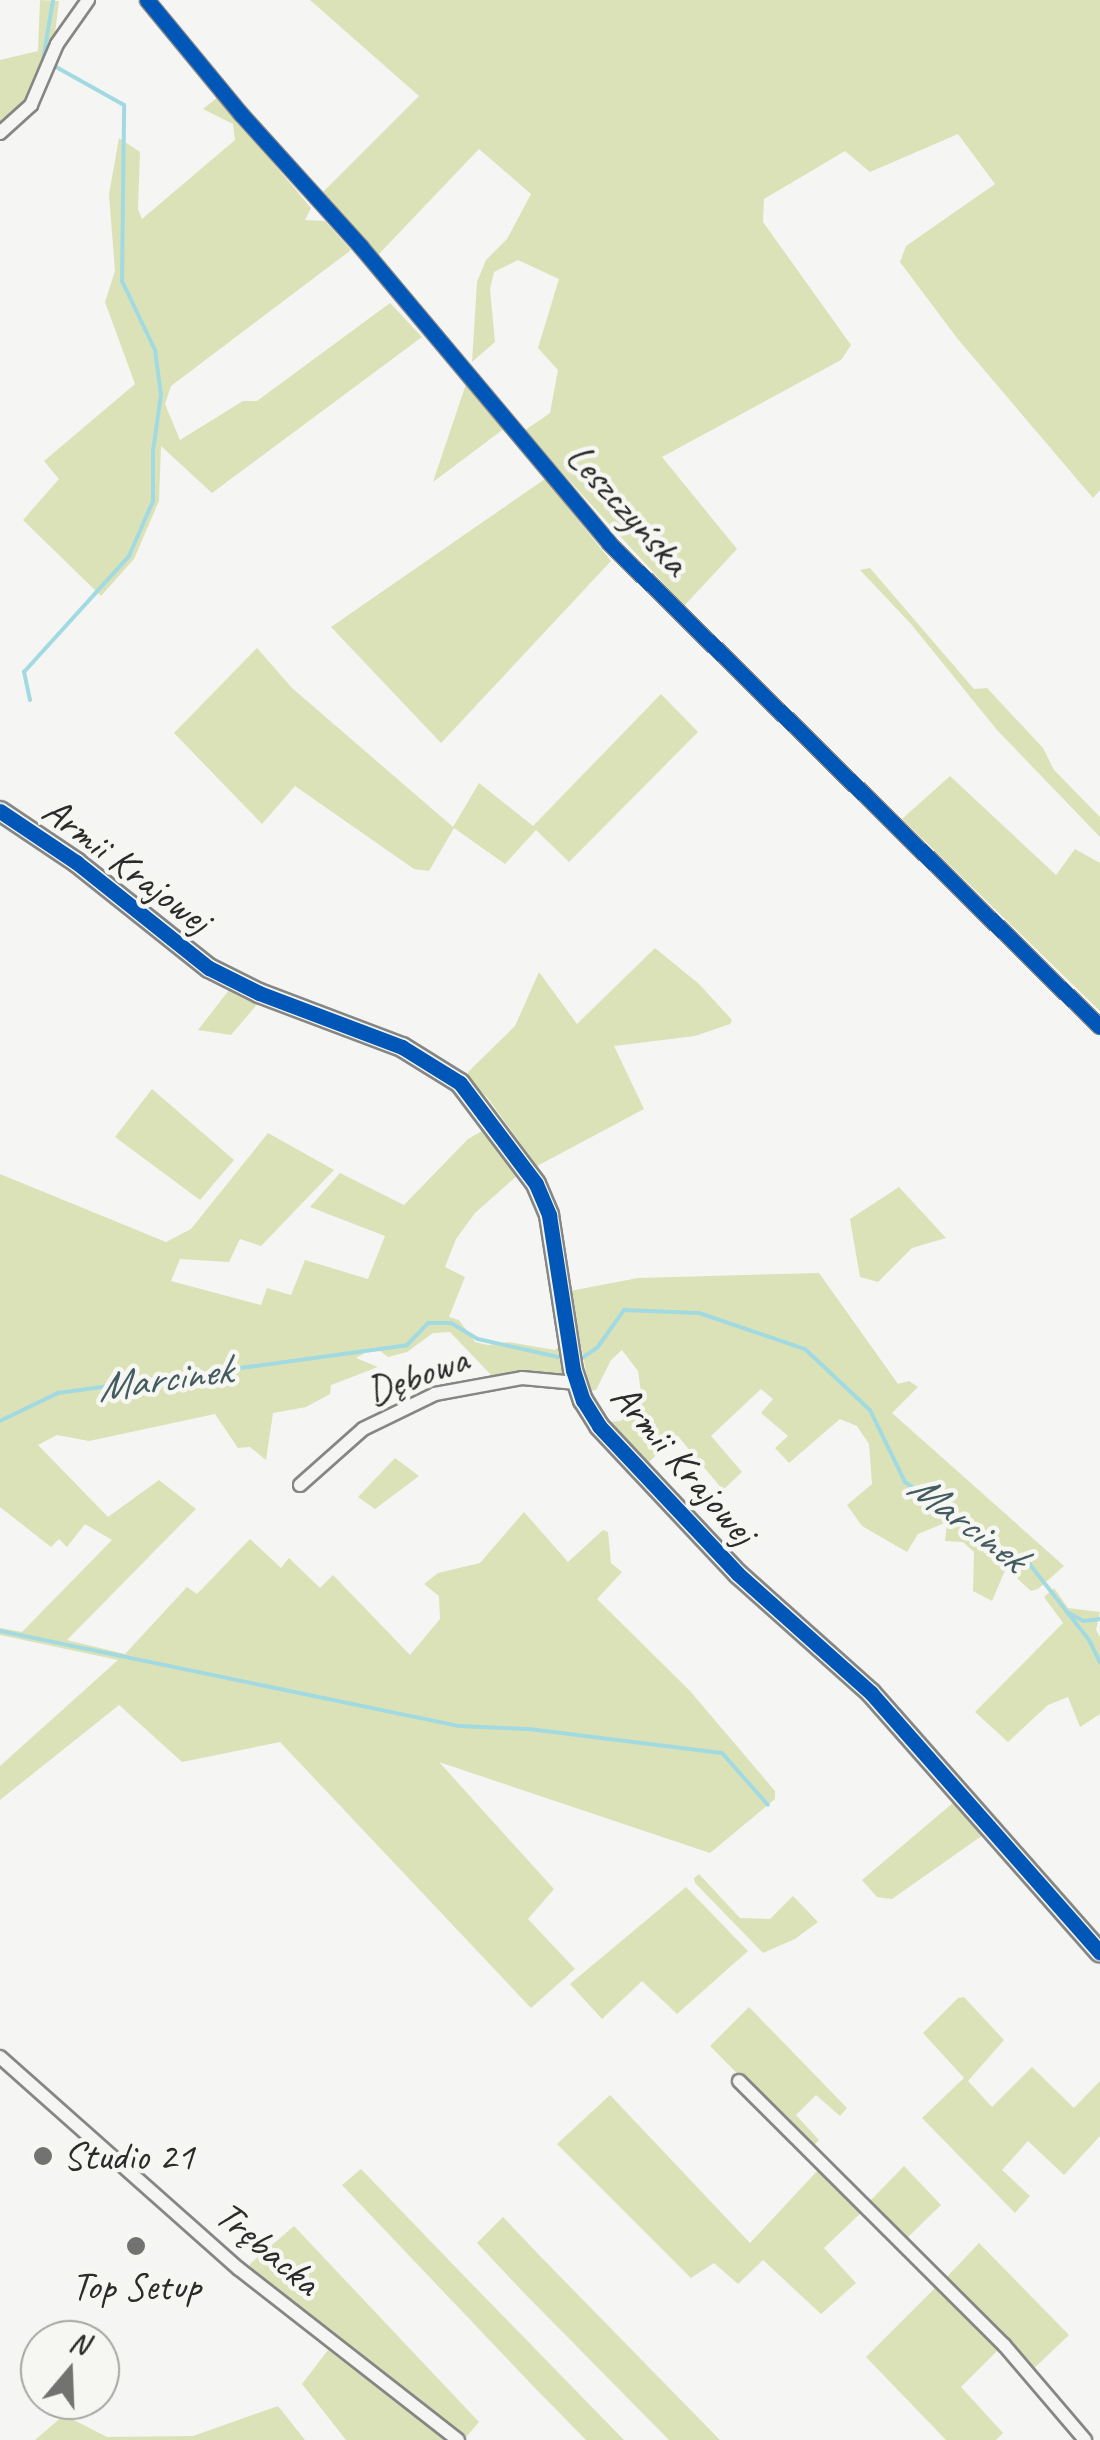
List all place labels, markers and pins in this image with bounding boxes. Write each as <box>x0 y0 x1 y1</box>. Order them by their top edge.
place label: Studio 21 <box>63 2132 194 2180</box>
marker: Studio 21 <box>32 2145 54 2167</box>
marker: Top Setup <box>125 2235 147 2257</box>
place label: Top Setup <box>72 2262 200 2310</box>

